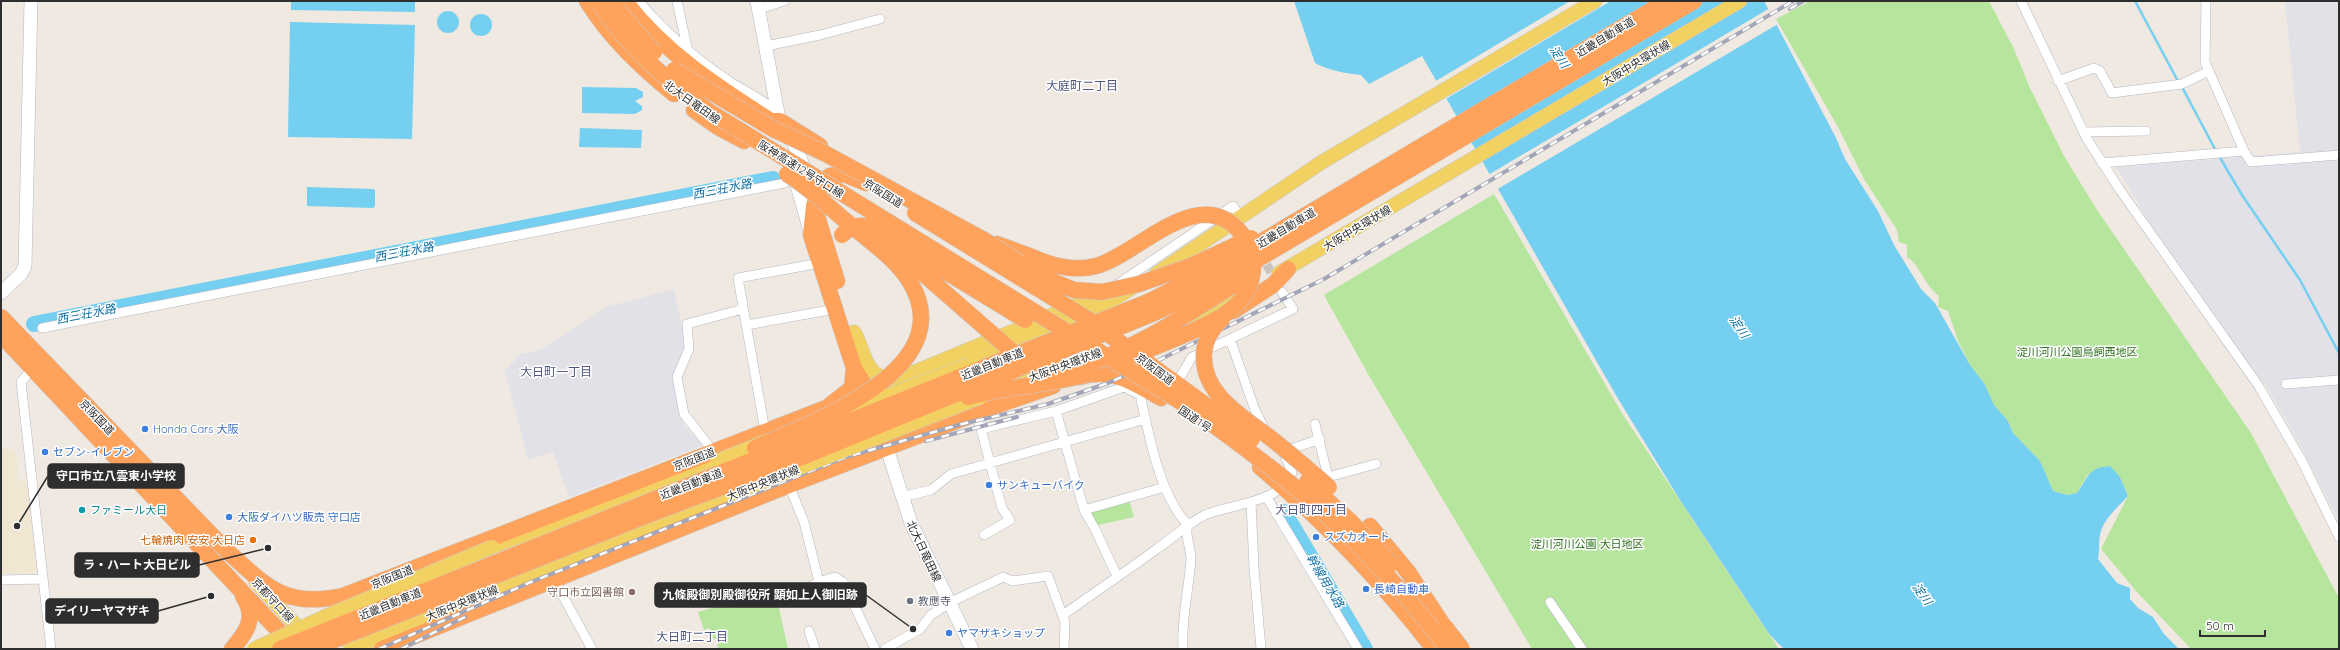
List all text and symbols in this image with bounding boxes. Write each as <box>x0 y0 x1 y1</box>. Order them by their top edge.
street label: 近畿自動車道 <box>1573 14 1637 60</box>
street label: 大阪中央環状線 <box>1599 37 1673 89</box>
water label: 淀川 <box>1546 43 1573 73</box>
street label: 北大日竜田線 <box>661 77 723 127</box>
district label: 大庭町二丁目 <box>1046 78 1118 93</box>
street label: 阪神高速12号守口線 <box>756 137 846 201</box>
water label: 西三荘水路 <box>691 175 754 202</box>
street label: 京阪国道 <box>861 175 905 211</box>
street label: 大阪中央環状線 <box>1320 202 1394 254</box>
street label: 近畿自動車道 <box>1254 205 1318 251</box>
water label: 西三荘水路 <box>373 238 436 265</box>
water label: 西三荘水路 <box>55 300 118 327</box>
water label: 淀川 <box>1726 313 1753 343</box>
street label: 近畿自動車道 <box>959 345 1025 383</box>
street label: 大阪中央環状線 <box>1026 345 1104 385</box>
park label: 淀川河川公園鳥飼西地区 <box>2017 345 2138 359</box>
street label: 京阪国道 <box>1133 350 1177 388</box>
district label: 大日町一丁目 <box>520 364 592 379</box>
street label: 京阪国道 <box>77 396 117 438</box>
street label: 国道1号 <box>1176 403 1214 435</box>
place label: Honda Cars 大阪 <box>153 422 239 436</box>
marker: Honda Cars 大阪 <box>140 424 150 434</box>
place label: セブン-イレブン <box>53 445 134 459</box>
street label: 京阪国道 <box>671 445 717 473</box>
marker: セブン-イレブン <box>40 447 50 457</box>
street label: 大阪中央環状線 <box>725 462 801 504</box>
callout: 守口市立八雲東小学校 <box>48 464 184 488</box>
street label: 近畿自動車道 <box>658 466 724 502</box>
text: 守口市立八雲東小学校 <box>56 468 176 483</box>
place label: サンキューバイク <box>997 478 1085 492</box>
marker: サンキューバイク <box>984 480 994 490</box>
district label: 大日町四丁目 <box>1275 502 1347 517</box>
place label: ファミール大日 <box>90 503 167 517</box>
marker: ファミール大日 <box>77 505 87 515</box>
place label: 大阪ダイハツ販売 守口店 <box>237 510 361 524</box>
marker: 大阪ダイハツ販売 守口店 <box>224 512 234 522</box>
street label: 北大日竜田線 <box>904 518 944 584</box>
place label: スズカオート <box>1324 530 1390 544</box>
marker: スズカオート <box>1311 532 1321 542</box>
place label: 七輪焼肉 安安 大日店 <box>140 533 245 547</box>
marker: 七輪焼肉 安安 大日店 <box>248 535 258 545</box>
park label: 淀川河川公園 大日地区 <box>1530 537 1644 551</box>
water label: 幹線用水路 <box>1304 551 1348 611</box>
callout: ラ・ハート大日ビル <box>75 553 199 577</box>
text: ラ・ハート大日ビル <box>83 557 191 572</box>
street label: 京阪国道 <box>369 562 415 592</box>
street label: 京都守口線 <box>249 575 297 625</box>
water label: 淀川 <box>1909 580 1937 609</box>
street label: 大阪中央環状線 <box>424 582 500 624</box>
place label: 長崎自動車 <box>1374 582 1429 596</box>
callout: 九條殿御別殿御役所 顕如上人御旧跡 <box>655 583 866 607</box>
marker: 長崎自動車 <box>1361 584 1371 594</box>
street label: 近畿自動車道 <box>357 585 423 623</box>
place label: 守口市立図書館 <box>547 585 624 599</box>
marker: 守口市立図書館 <box>627 587 637 597</box>
text: 九條殿御別殿御役所 顕如上人御旧跡 <box>662 587 858 602</box>
place label: 教應寺 <box>918 594 951 608</box>
marker: 教應寺 <box>905 596 915 606</box>
callout: デイリーヤマザキ <box>46 599 158 623</box>
text: デイリーヤマザキ <box>54 603 150 618</box>
scale bar <box>2200 612 2265 638</box>
text: 50 m <box>2206 618 2234 633</box>
place label: ヤマザキショップ <box>957 626 1045 640</box>
marker: ヤマザキショップ <box>944 628 954 638</box>
district label: 大日町二丁目 <box>656 629 728 644</box>

